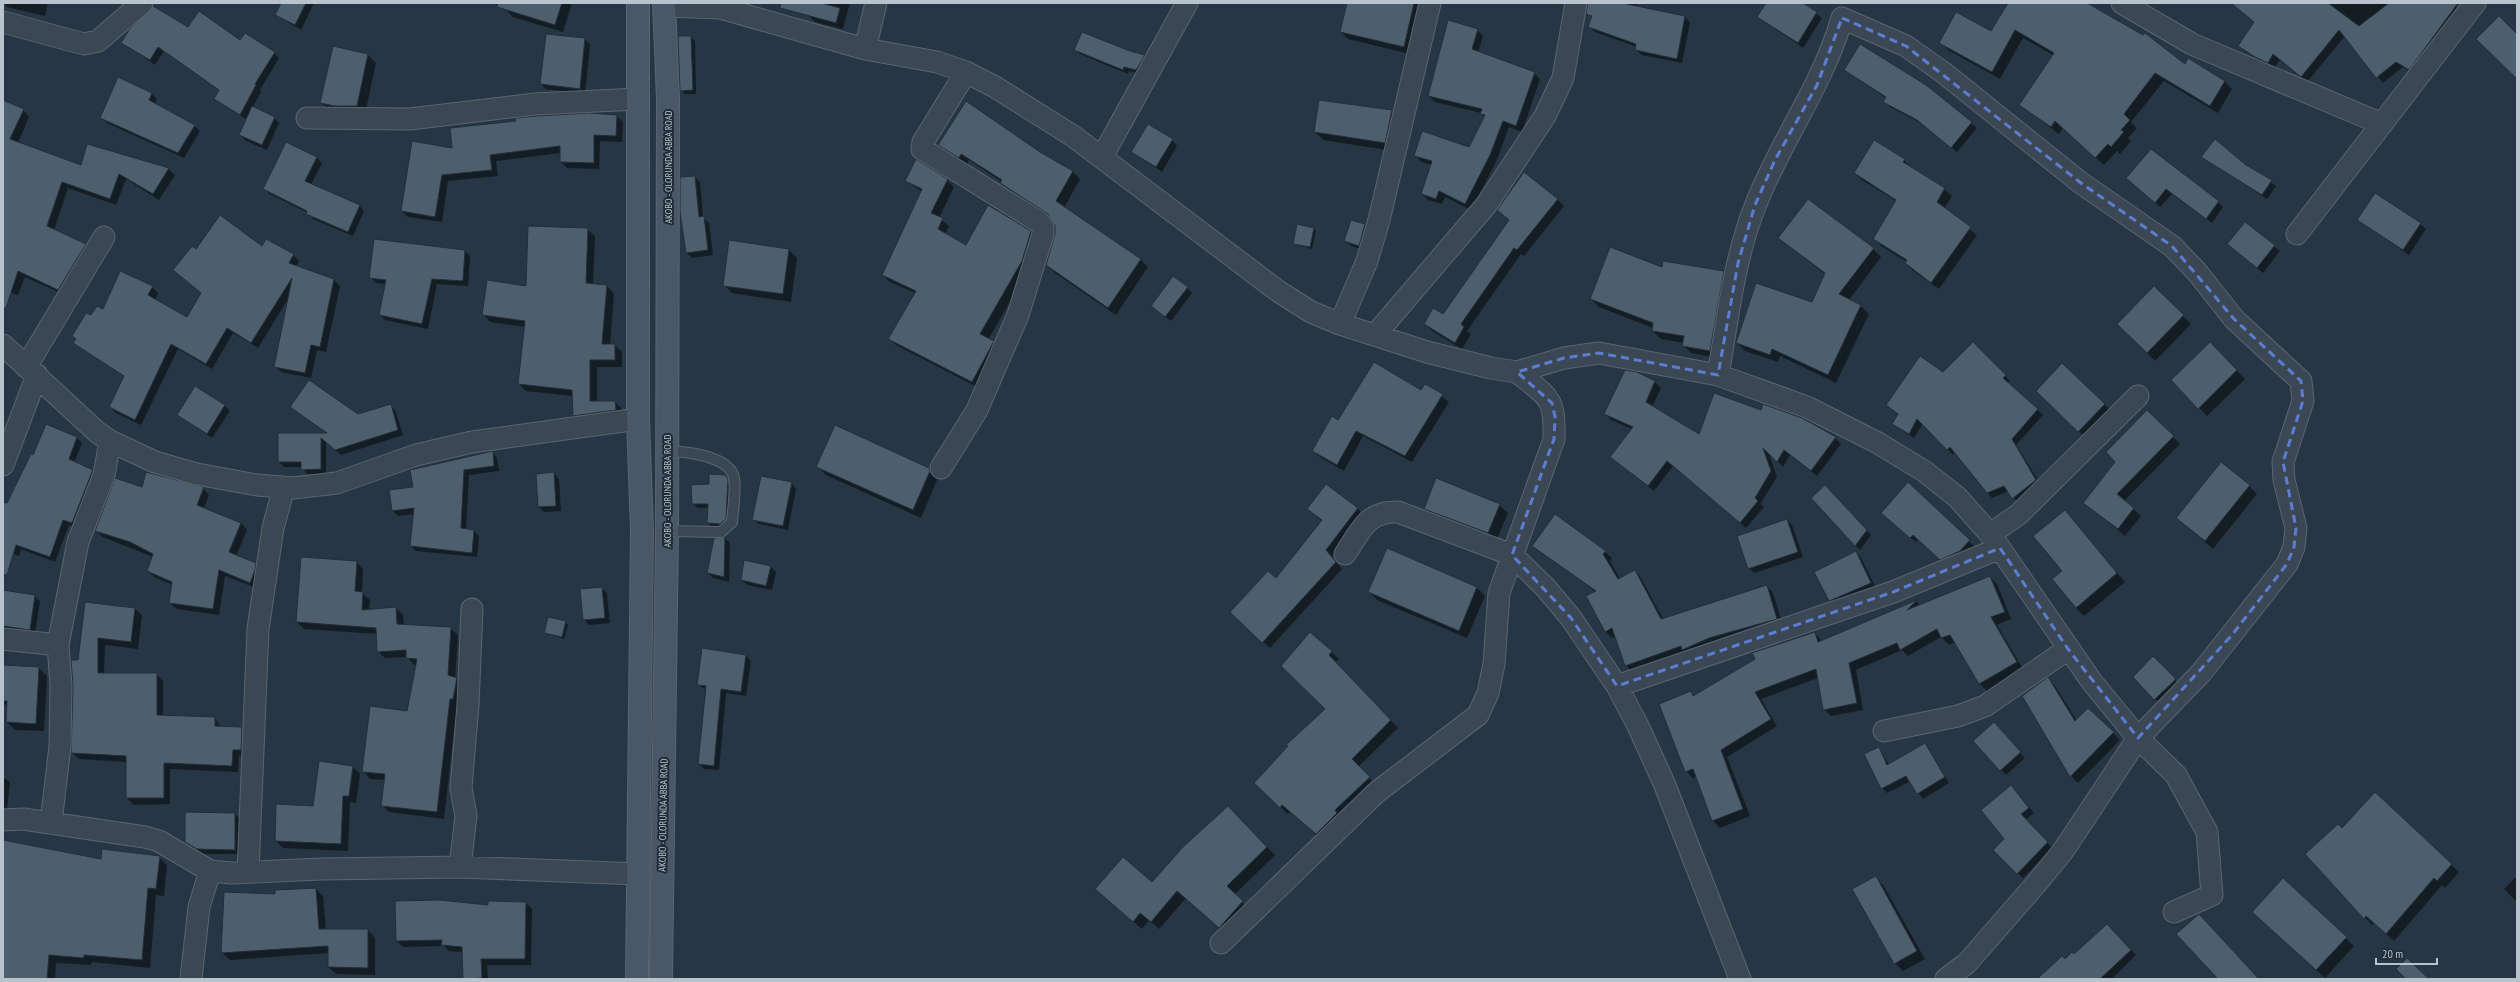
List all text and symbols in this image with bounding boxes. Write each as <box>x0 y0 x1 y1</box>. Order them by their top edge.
street label: AKOBO - OLORUNDA ABBA ROAD <box>662 110 675 224</box>
street label: AKOBO - OLORUNDA ABBA ROAD <box>661 434 674 548</box>
street label: AKOBO - OLORUNDA ABBA ROAD <box>656 758 670 872</box>
scale bar <box>2376 940 2437 966</box>
text: 20 m <box>2382 946 2403 961</box>

